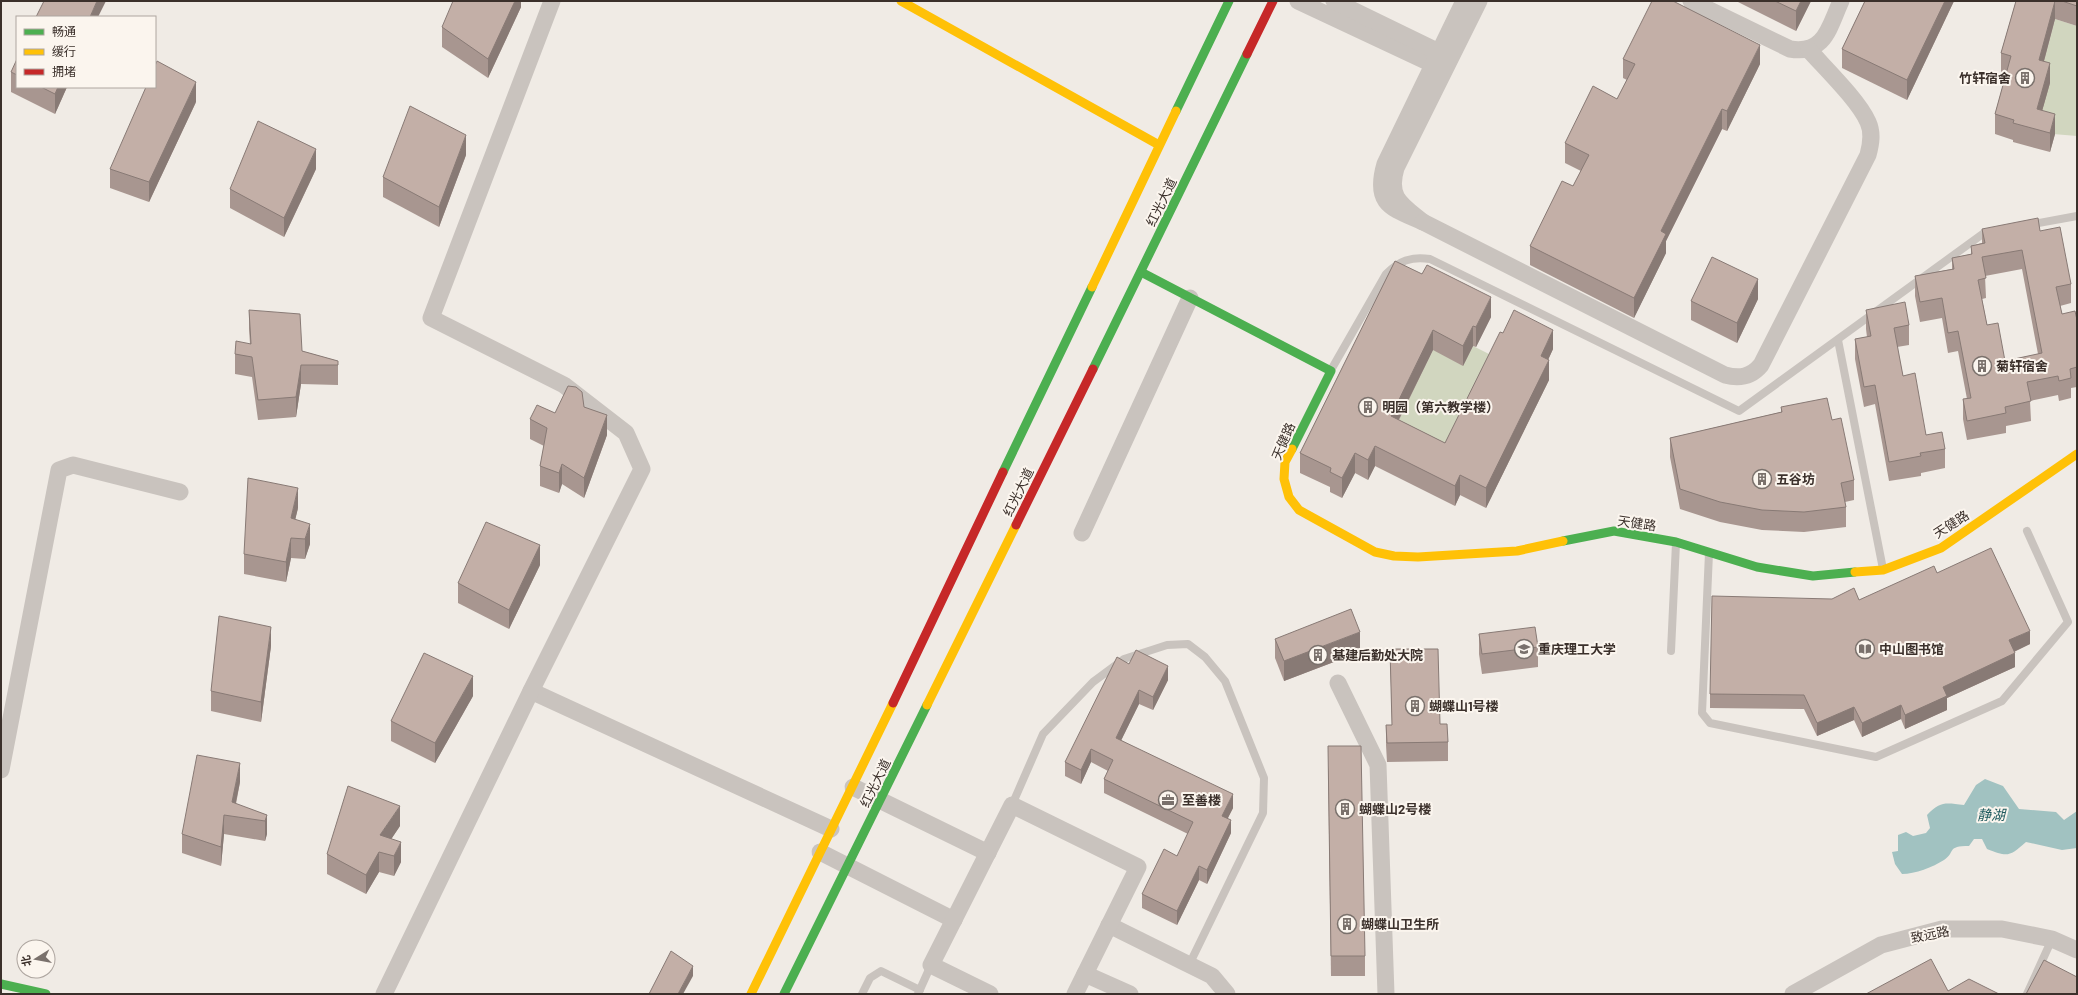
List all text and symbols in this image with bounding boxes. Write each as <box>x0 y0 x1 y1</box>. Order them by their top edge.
legend <box>16 16 156 88</box>
text: 畅通 <box>52 24 76 38</box>
text: 缓行 <box>52 44 76 58</box>
text: 拥堵 <box>52 64 76 78</box>
building icon: 竹轩宿舍 <box>2014 67 2036 89</box>
place label: 竹轩宿舍 <box>1959 70 2011 86</box>
street label: 红光大道 <box>1142 175 1180 229</box>
building icon: 菊轩宿舍 <box>1971 355 1993 377</box>
place label: 菊轩宿舍 <box>1996 358 2048 374</box>
building icon: 明园（第六教学楼） <box>1357 396 1379 418</box>
place label: 明园（第六教学楼） <box>1382 399 1499 415</box>
street label: 天健路 <box>1268 420 1298 462</box>
street label: 红光大道 <box>999 465 1037 519</box>
building icon: 五谷坊 <box>1751 468 1773 490</box>
place label: 五谷坊 <box>1776 471 1815 487</box>
street label: 天健路 <box>1930 507 1972 541</box>
street label: 天健路 <box>1617 512 1657 534</box>
school or university icon: 重庆理工大学 <box>1513 638 1535 660</box>
library icon: 中山图书馆 <box>1854 638 1876 660</box>
place label: 重庆理工大学 <box>1538 641 1616 657</box>
place label: 中山图书馆 <box>1879 641 1944 657</box>
building icon: 基建后勤处大院 <box>1307 644 1329 666</box>
place label: 基建后勤处大院 <box>1332 647 1423 663</box>
building icon: 蝴蝶山1号楼 <box>1404 695 1426 717</box>
place label: 蝴蝶山1号楼 <box>1429 698 1499 714</box>
street label: 红光大道 <box>856 756 894 810</box>
office icon: 至善楼 <box>1157 789 1179 811</box>
place label: 至善楼 <box>1182 792 1221 808</box>
building icon: 蝴蝶山2号楼 <box>1334 798 1356 820</box>
place label: 蝴蝶山2号楼 <box>1359 801 1431 817</box>
water label: 静湖 <box>1977 806 2007 823</box>
building icon: 蝴蝶山卫生所 <box>1336 913 1358 935</box>
place label: 蝴蝶山卫生所 <box>1361 916 1439 932</box>
street label: 致远路 <box>1909 922 1951 946</box>
north arrow <box>16 939 56 979</box>
text: 北 <box>18 954 33 968</box>

